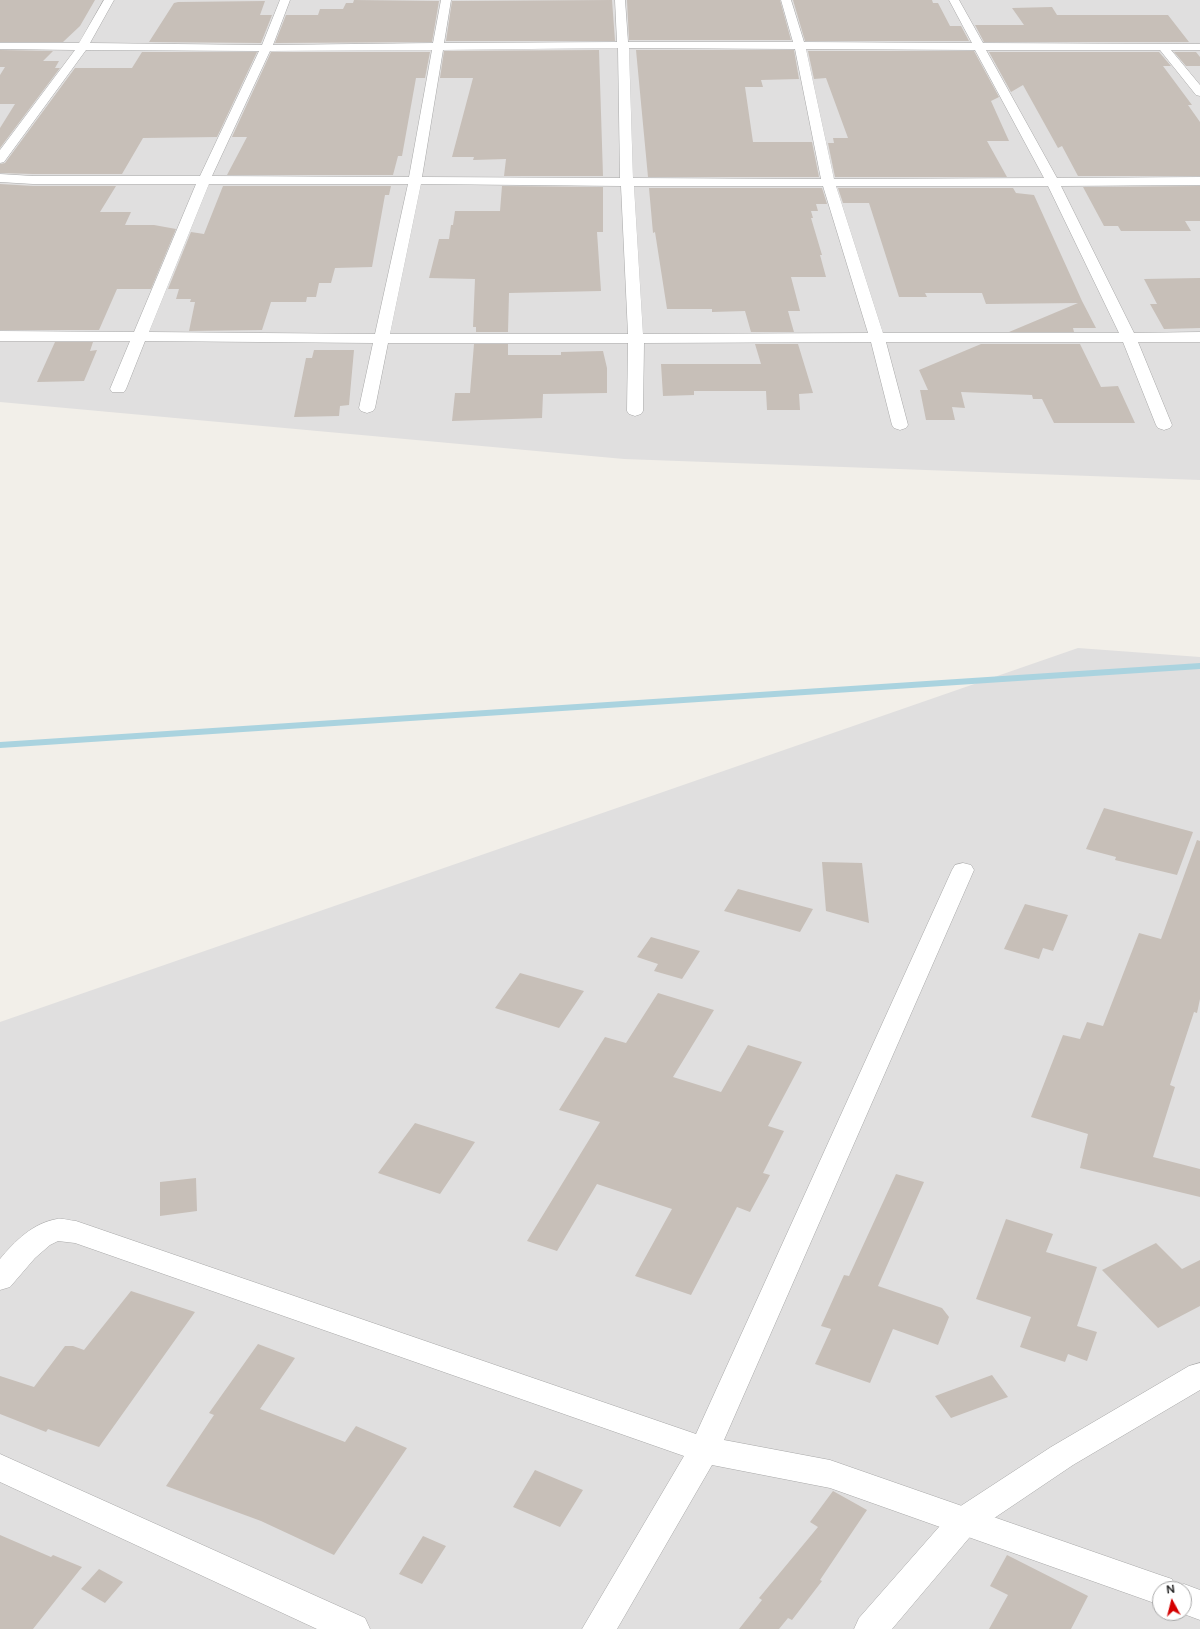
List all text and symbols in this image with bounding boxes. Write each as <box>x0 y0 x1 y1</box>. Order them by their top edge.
north arrow <box>1152 1581 1192 1621</box>
text: N <box>1166 1583 1176 1597</box>

